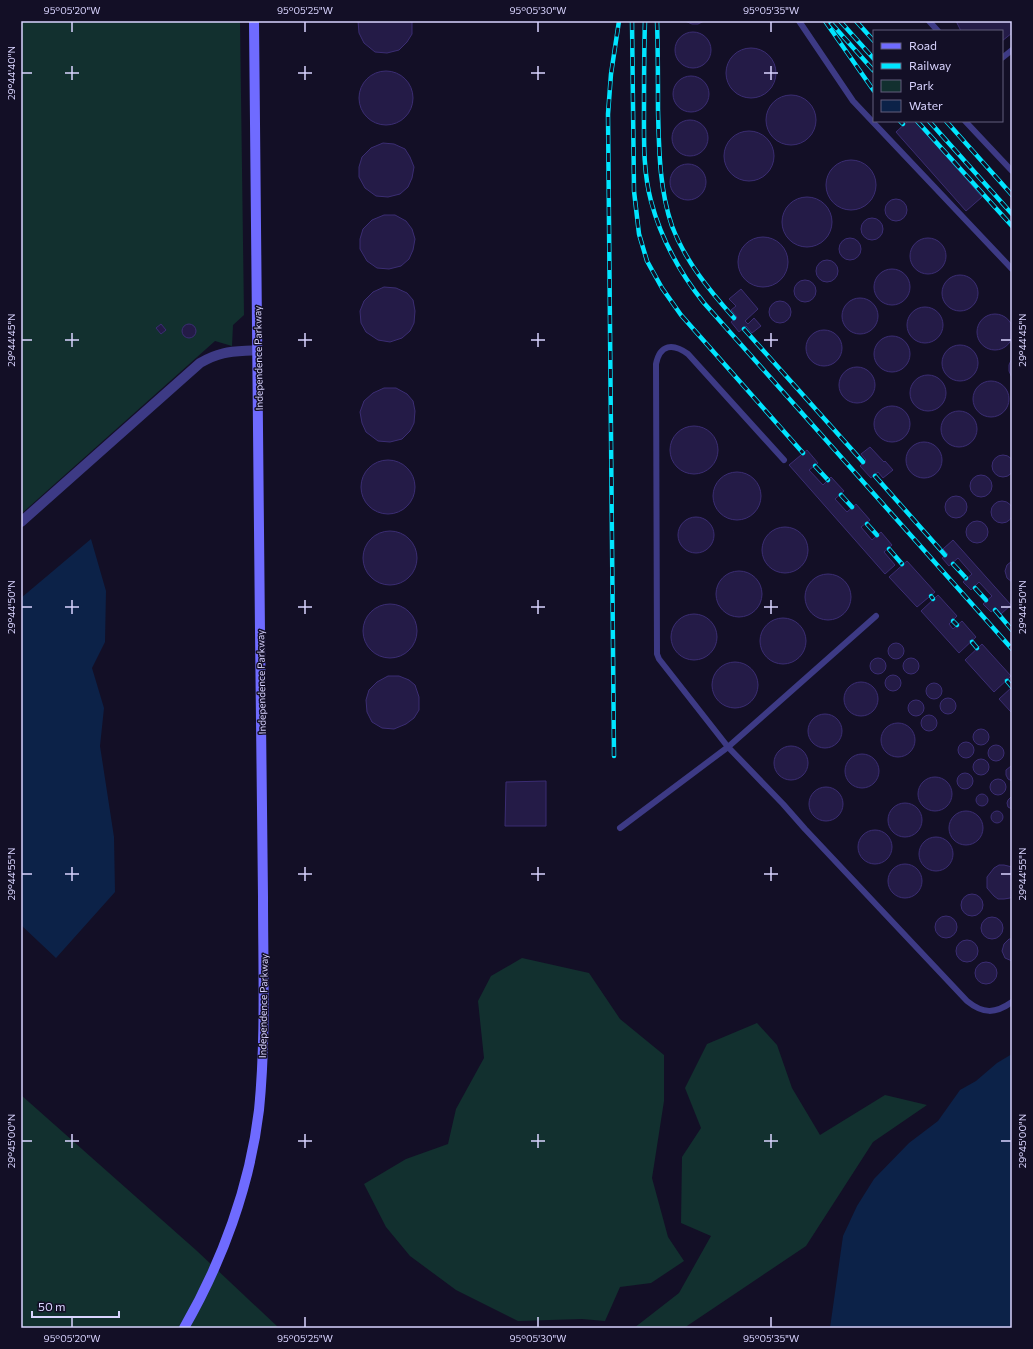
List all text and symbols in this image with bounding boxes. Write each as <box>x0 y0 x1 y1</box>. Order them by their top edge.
text: 95°05'20"W <box>44 4 100 16</box>
text: 95°05'25"W <box>277 4 333 16</box>
text: 95°05'30"W <box>510 4 566 16</box>
text: 95°05'35"W <box>743 4 799 16</box>
legend <box>873 30 1003 122</box>
text: Road <box>909 38 937 52</box>
text: 29°44'40"N <box>5 46 17 100</box>
text: Railway <box>909 58 951 72</box>
text: Park <box>909 78 935 92</box>
text: Water <box>909 98 943 112</box>
street label: Independence Parkway <box>251 306 265 410</box>
text: 29°44'45"N <box>5 313 17 367</box>
text: 29°44'45"N <box>1016 313 1028 367</box>
text: 29°44'50"N <box>5 580 17 634</box>
text: 29°44'50"N <box>1016 580 1028 634</box>
street label: Independence Parkway <box>254 630 268 734</box>
text: 29°44'55"N <box>5 847 17 901</box>
text: 29°44'55"N <box>1016 847 1028 901</box>
street label: Independence Parkway <box>256 954 270 1058</box>
text: 29°45'00"N <box>5 1114 17 1168</box>
text: 29°45'00"N <box>1016 1114 1028 1168</box>
scale bar <box>32 1293 119 1319</box>
text: 50 m <box>38 1299 66 1313</box>
text: 95°05'20"W <box>44 1332 100 1344</box>
text: 95°05'25"W <box>277 1332 333 1344</box>
text: 95°05'30"W <box>510 1332 566 1344</box>
text: 95°05'35"W <box>743 1332 799 1344</box>

